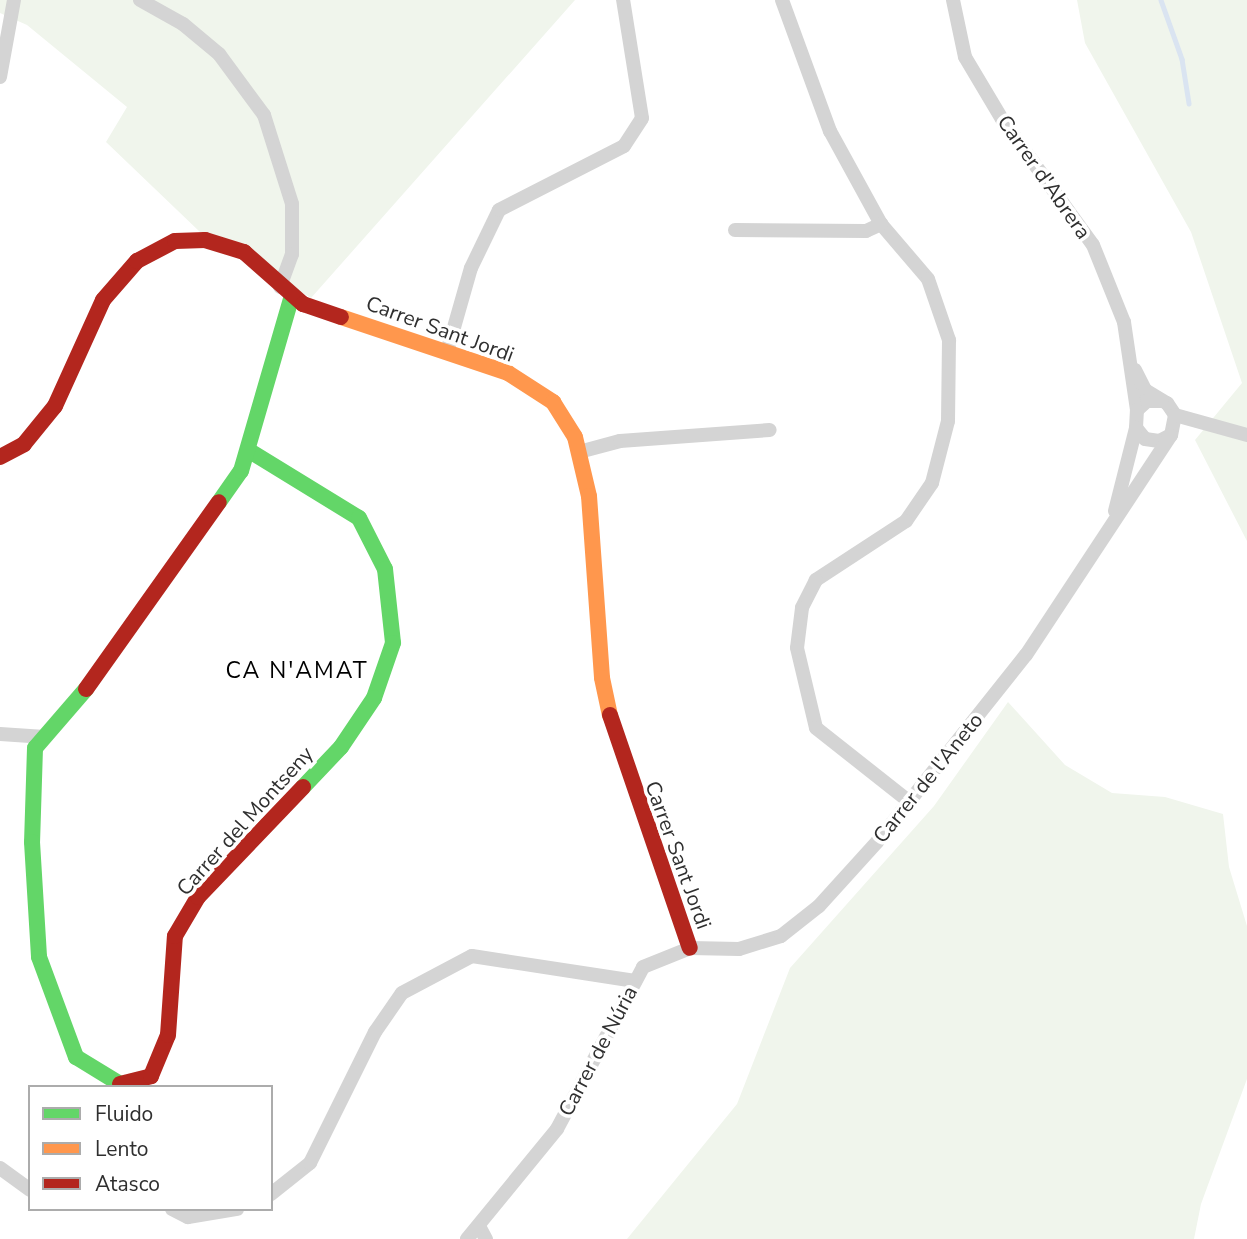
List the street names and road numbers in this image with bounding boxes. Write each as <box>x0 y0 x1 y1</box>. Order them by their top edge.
street label: Carrer d'Abrera <box>992 110 1096 244</box>
street label: Carrer Sant Jordi <box>363 291 517 367</box>
street label: Carrer de l'Aneto <box>868 708 988 848</box>
street label: Carrer del Montseny <box>171 741 319 901</box>
street label: Carrer Sant Jordi <box>640 778 716 932</box>
street label: Carrer de Núria <box>553 982 643 1120</box>

